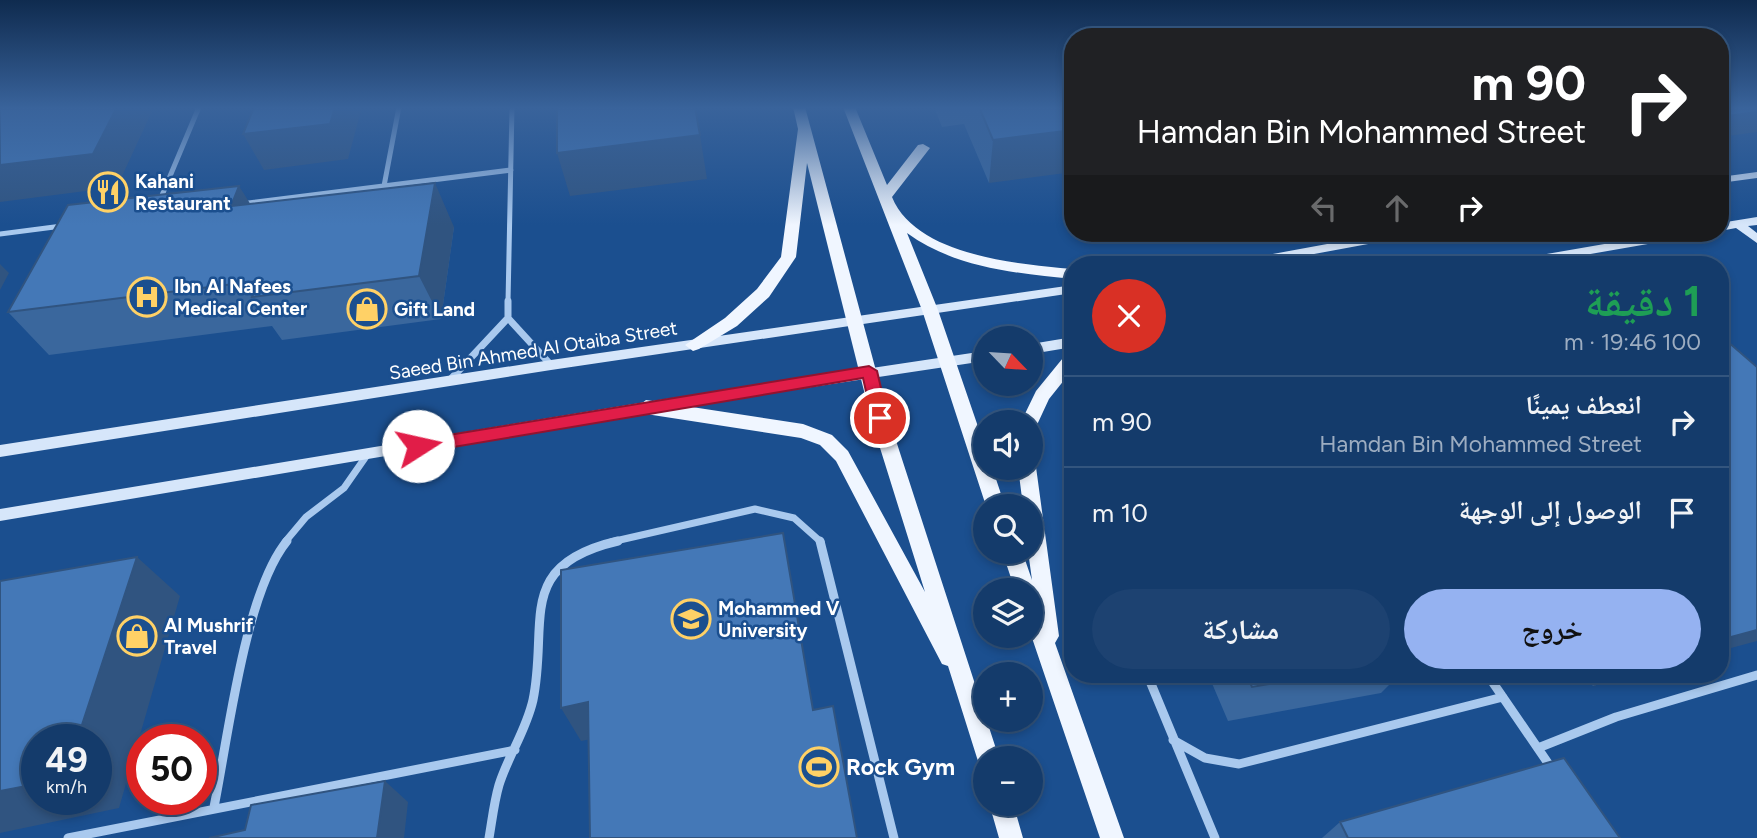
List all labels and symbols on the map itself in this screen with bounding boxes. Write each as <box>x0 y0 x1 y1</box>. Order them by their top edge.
place label: Kahani Restaurant <box>135 170 231 215</box>
restaurant icon: Kahani Restaurant <box>87 171 129 213</box>
place label: Ibn Al Nafees Medical Center <box>174 275 307 320</box>
hospital icon: Ibn Al Nafees Medical Center <box>126 276 168 318</box>
shop icon: Gift Land <box>346 288 388 330</box>
place label: Gift Land <box>394 298 475 321</box>
street label: Saeed Bin Ahmed Al Otaiba Street <box>387 316 679 385</box>
north arrow <box>973 326 1043 396</box>
pin <box>850 388 910 448</box>
position arrow <box>381 409 455 483</box>
place label: Mohammed V University <box>718 597 840 642</box>
school or university icon: Mohammed V University <box>670 598 712 640</box>
place label: Al Mushrif Travel <box>164 614 254 659</box>
shop icon: Al Mushrif Travel <box>116 615 158 657</box>
speed limit sign: 50 <box>126 724 217 815</box>
sports icon: Rock Gym <box>798 746 840 788</box>
place label: Rock Gym <box>846 753 955 781</box>

